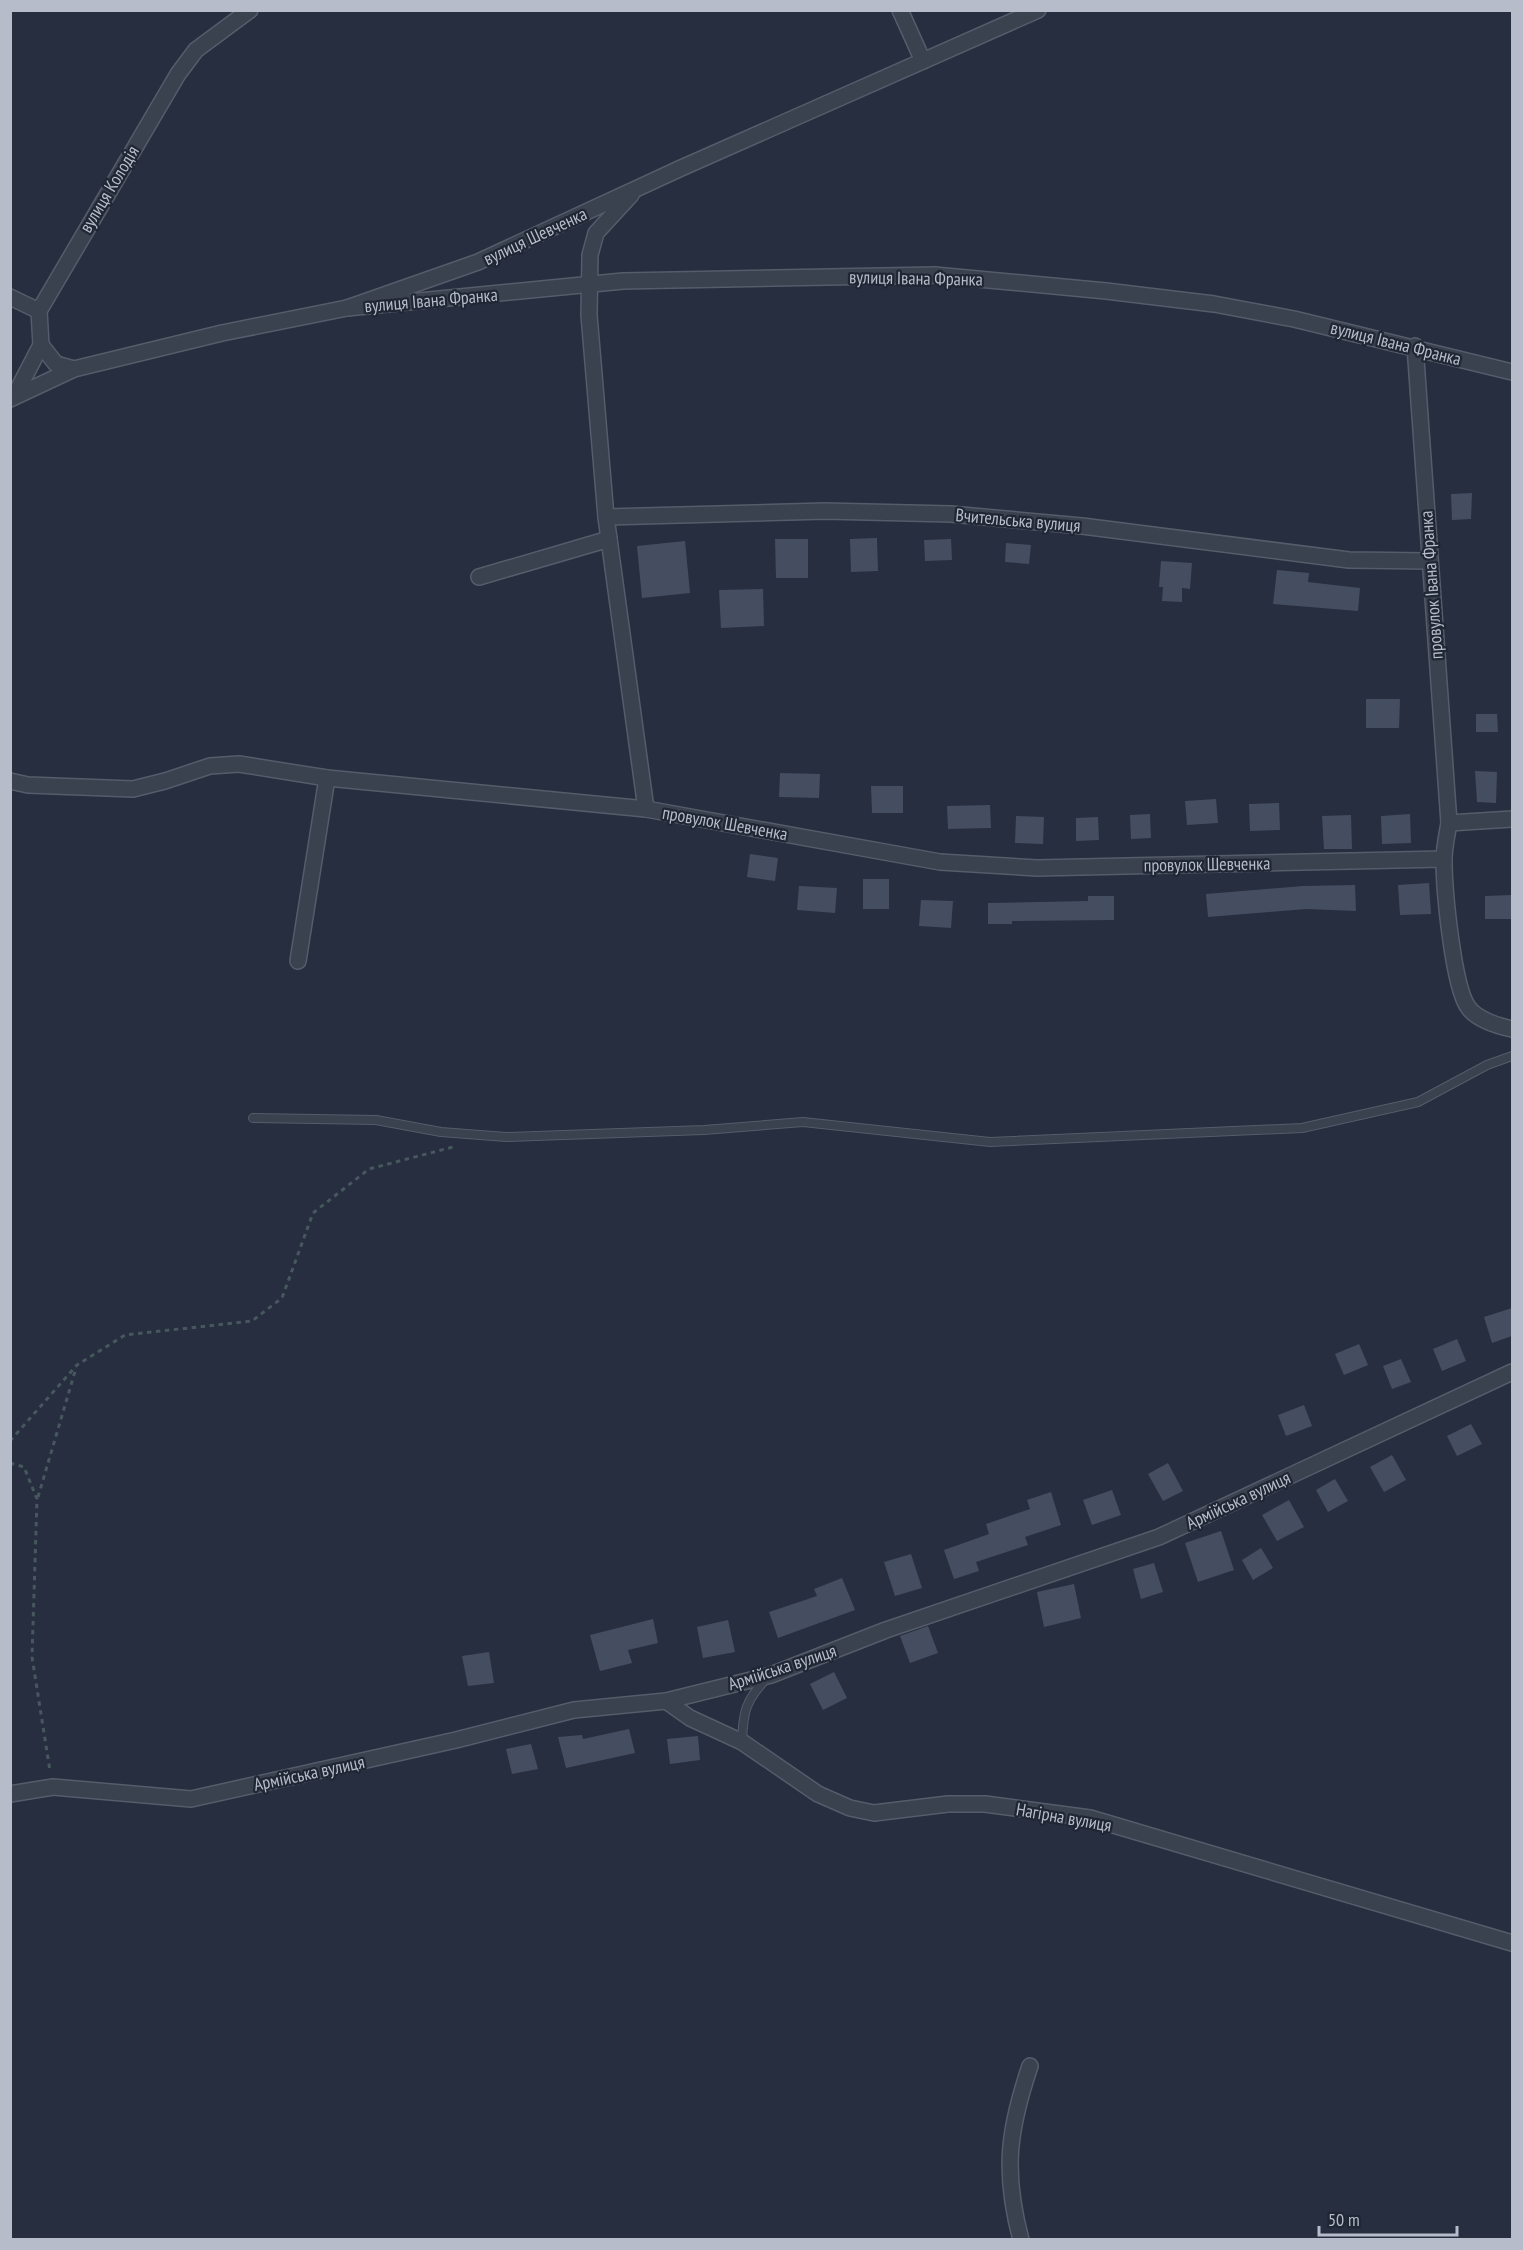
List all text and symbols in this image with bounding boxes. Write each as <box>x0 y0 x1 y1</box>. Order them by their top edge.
street label: вулиця Колодія <box>74 141 144 237</box>
street label: вулиця Шевченка <box>480 202 590 270</box>
street label: вулиця Івана Франка <box>849 265 983 291</box>
street label: вулиця Івана Франка <box>363 283 499 317</box>
street label: вулиця Івана Франка <box>1328 316 1464 370</box>
street label: Вчительська вулиця <box>955 503 1081 537</box>
street label: провулок Івана Франка <box>1414 510 1448 660</box>
street label: провулок Шевченка <box>661 801 789 845</box>
street label: провулок Шевченка <box>1143 851 1271 877</box>
street label: Армійська вулиця <box>1182 1466 1294 1534</box>
street label: Армійська вулиця <box>725 1639 839 1695</box>
street label: Армійська вулиця <box>252 1750 367 1796</box>
street label: Нагірна вулиця <box>1014 1797 1114 1837</box>
scale bar <box>1319 2199 1457 2237</box>
text: 50 m <box>1328 2208 1360 2231</box>

